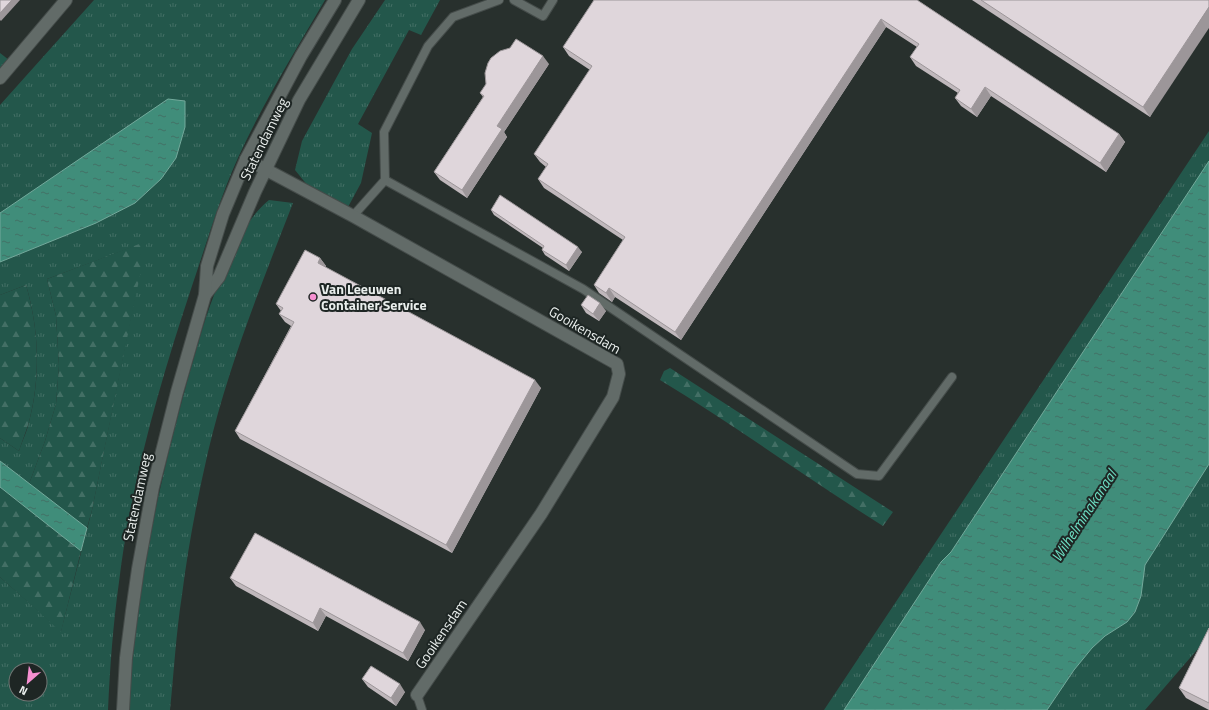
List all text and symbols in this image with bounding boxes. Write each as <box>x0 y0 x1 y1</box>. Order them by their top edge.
street label: Statendamweg <box>234 94 293 184</box>
place label: Van Leeuwen Container Service <box>321 278 427 315</box>
marker: Van Leeuwen Container Service <box>308 292 318 302</box>
street label: Gooikensdam <box>545 300 625 359</box>
street label: Statendamweg <box>117 451 156 543</box>
water label: Wilhelminakanaal <box>1045 464 1123 566</box>
street label: Gooikensdam <box>409 595 472 673</box>
north arrow <box>8 662 48 702</box>
text: N <box>16 682 30 700</box>

